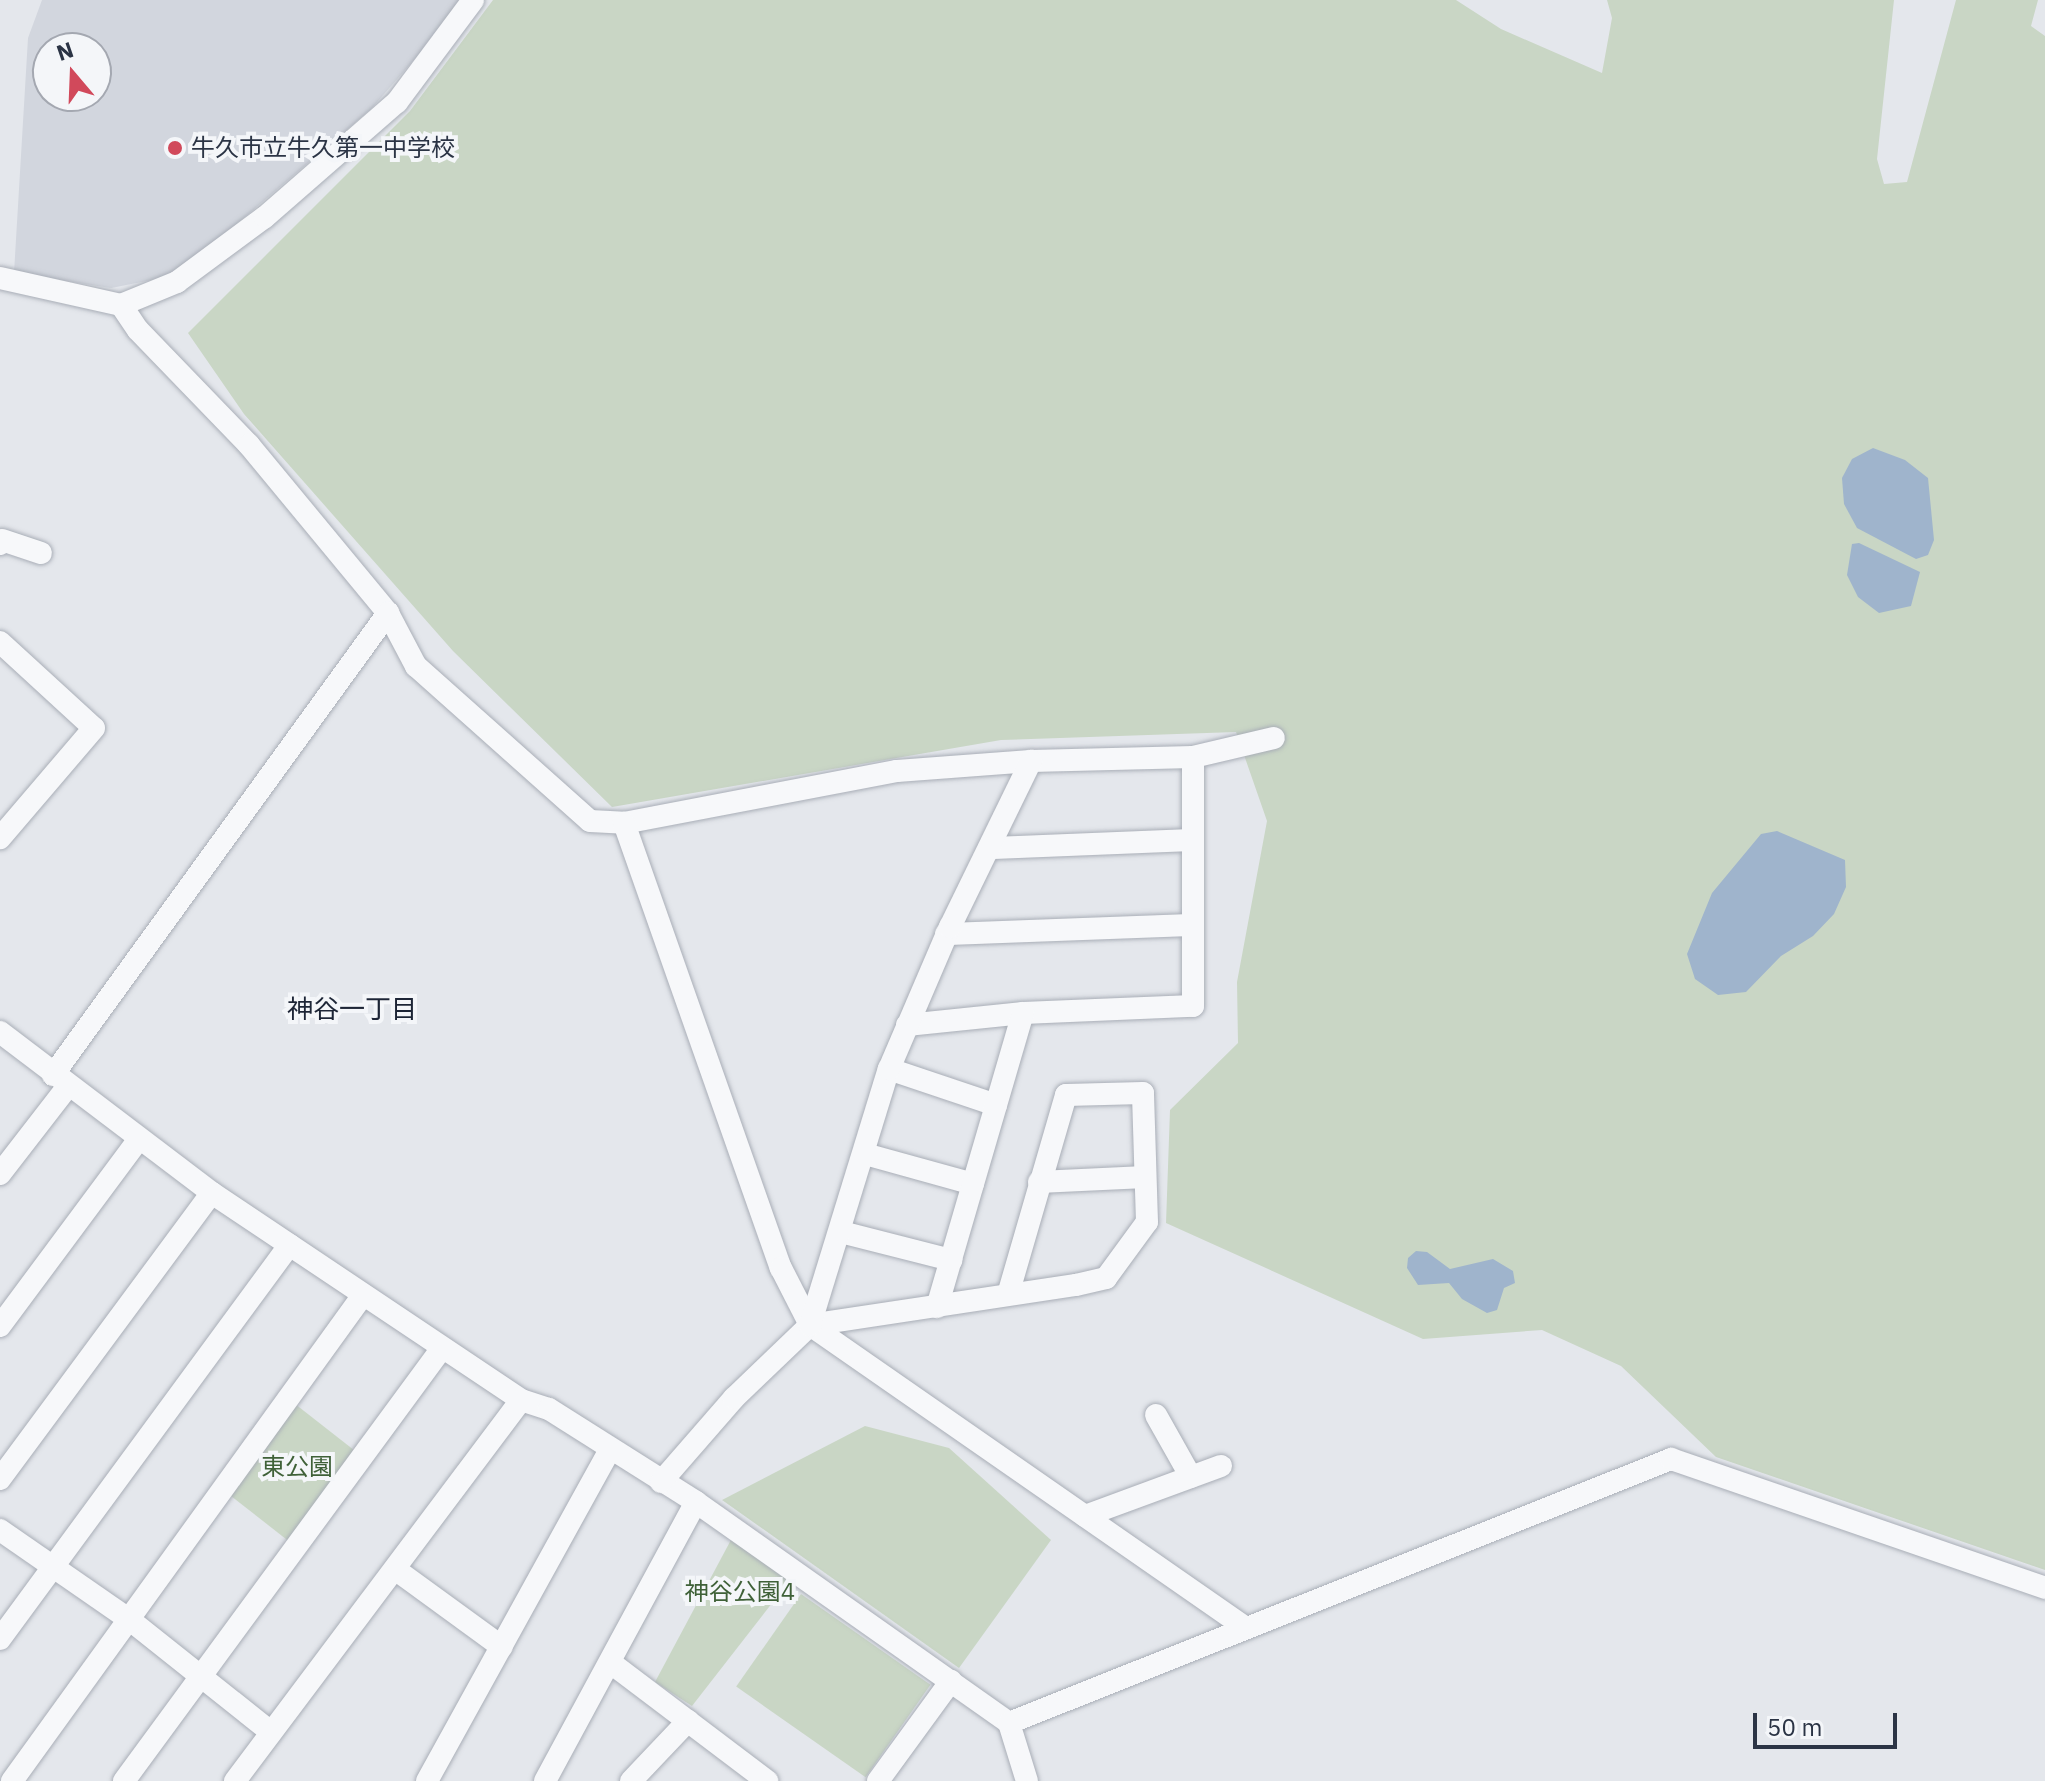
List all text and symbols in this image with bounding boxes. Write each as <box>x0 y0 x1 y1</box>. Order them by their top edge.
north arrow <box>32 32 112 112</box>
text: N <box>52 34 77 67</box>
place label: 牛久市立牛久第一中学校 <box>191 134 455 162</box>
marker: 牛久市立牛久第一中学校 <box>166 139 184 157</box>
district label: 神谷一丁目 <box>287 993 417 1025</box>
park label: 東公園 <box>261 1453 333 1481</box>
park label: 神谷公園4 <box>685 1578 795 1606</box>
scale bar <box>1757 1697 1901 1747</box>
text: 50 m <box>1767 1711 1822 1743</box>

